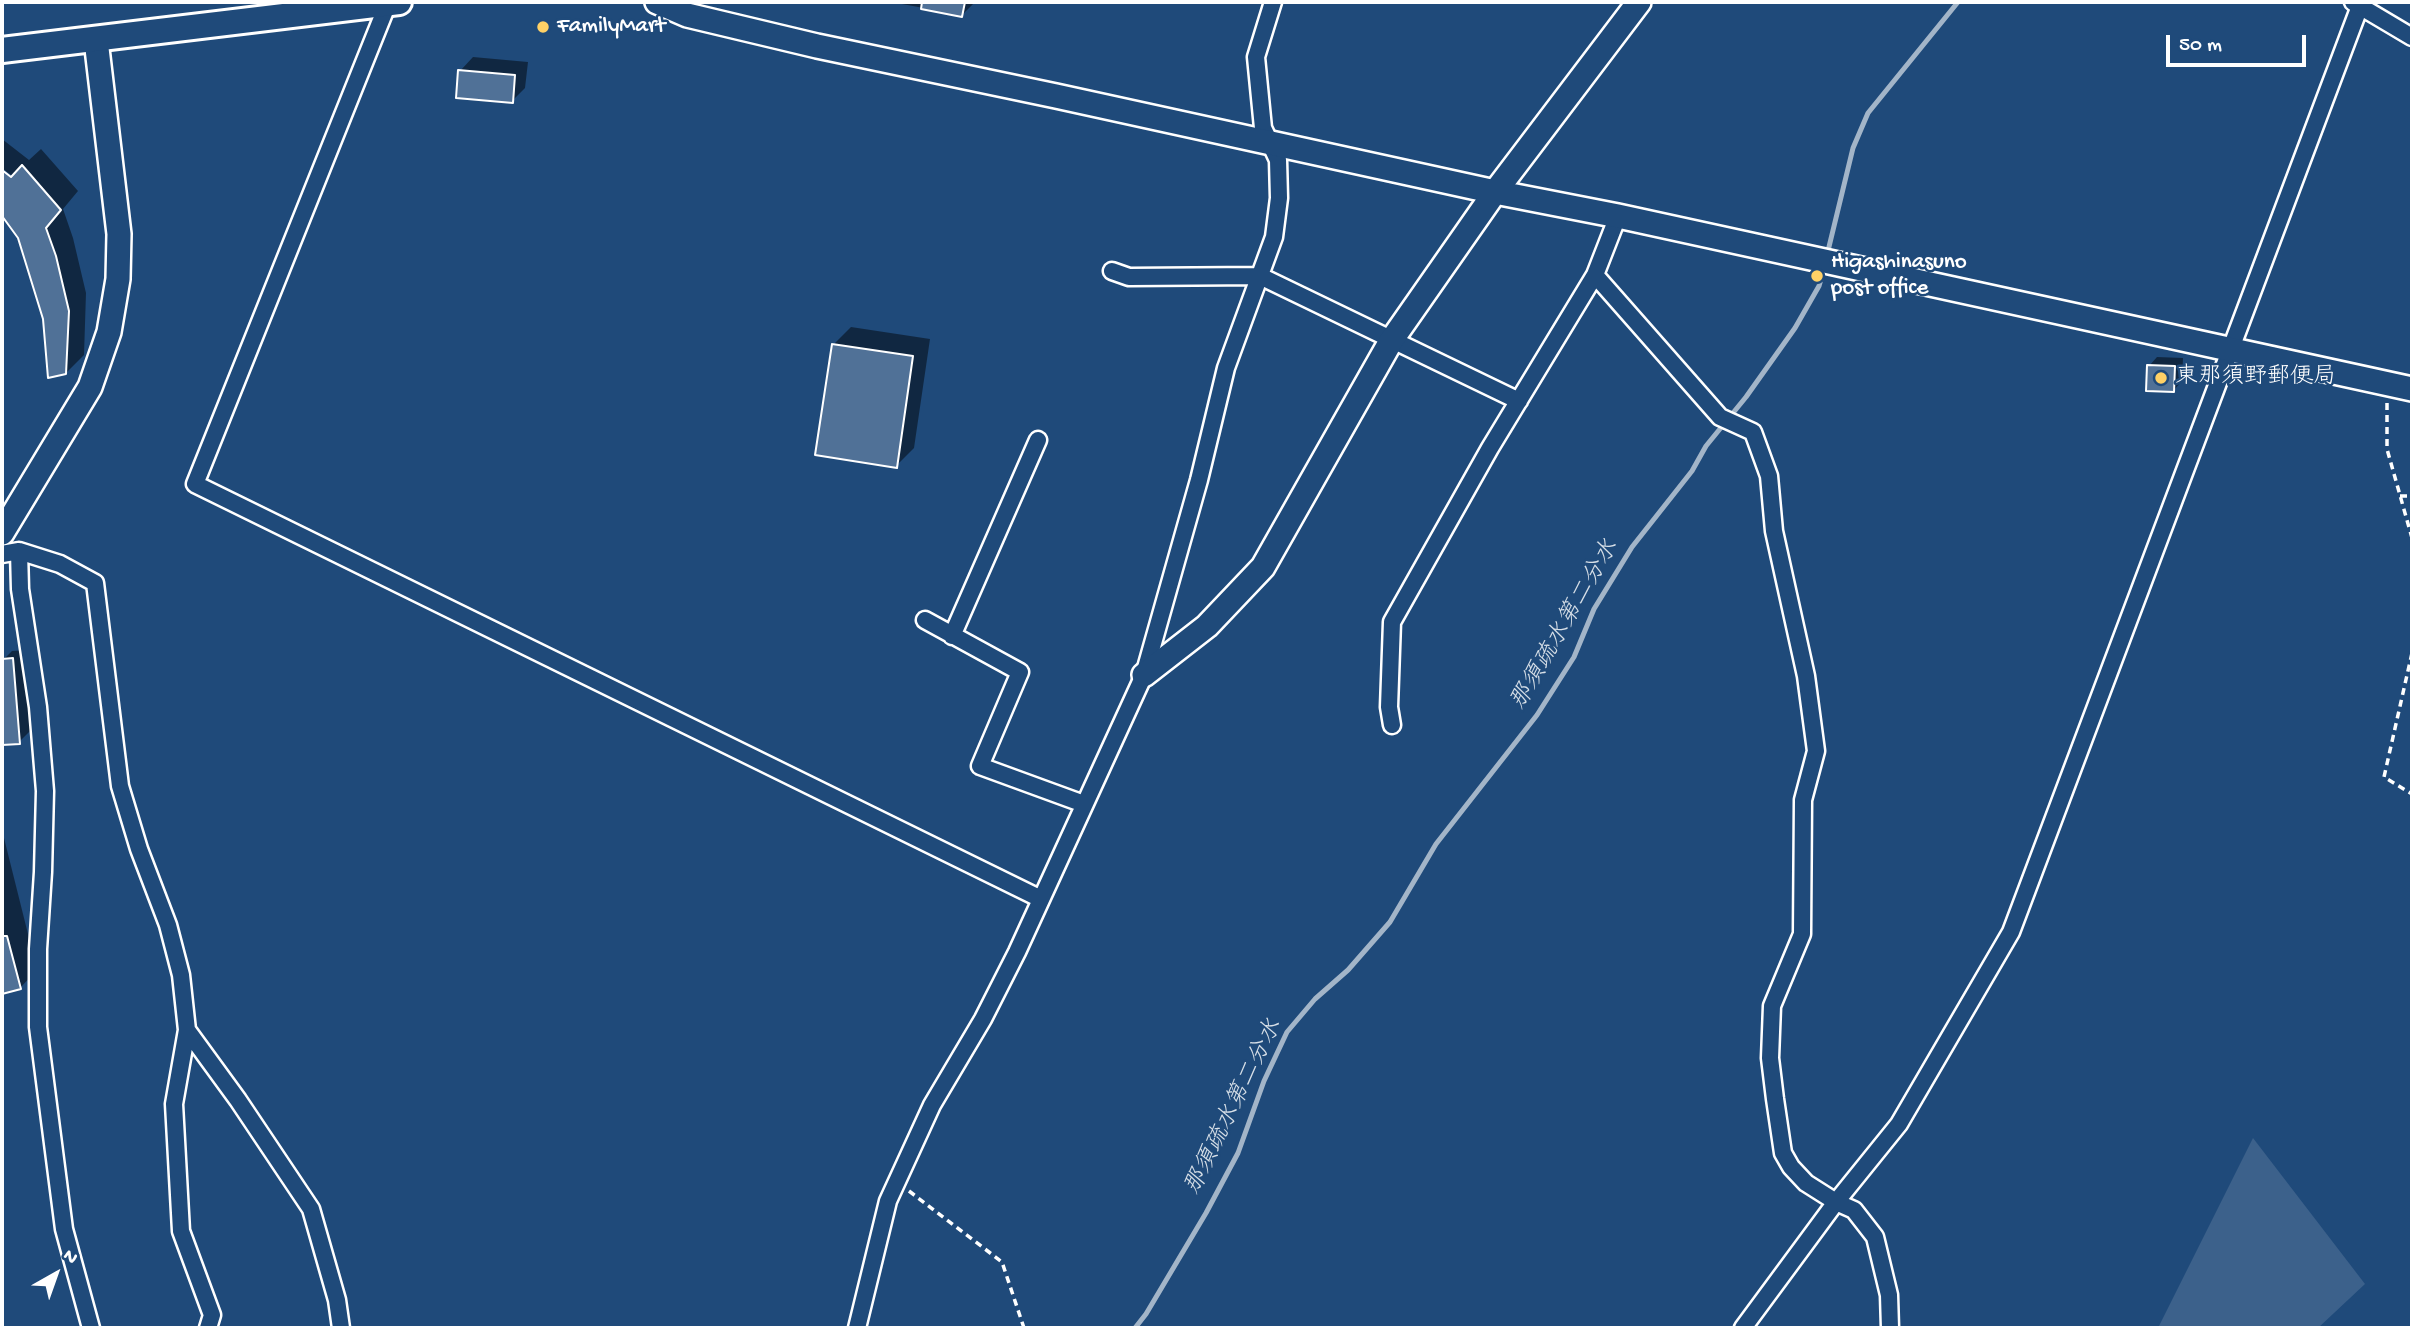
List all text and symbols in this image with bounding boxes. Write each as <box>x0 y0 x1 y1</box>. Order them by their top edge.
place label: FamilyMart <box>557 13 666 41</box>
marker: FamilyMart <box>535 19 551 35</box>
scale bar <box>2169 21 2309 65</box>
text: 50 m <box>2179 34 2222 59</box>
place label: Higashinasuno post office <box>1831 249 1967 303</box>
marker: Higashinasuno post office <box>1809 268 1825 284</box>
place label: 東那須野郵便局 <box>2175 364 2336 392</box>
marker: 東那須野郵便局 <box>2153 370 2169 386</box>
water label: 那須疏水第二分水 <box>1506 536 1626 716</box>
water label: 那須疏水第二分水 <box>1180 1015 1290 1201</box>
north arrow <box>21 1239 91 1309</box>
text: N <box>58 1245 82 1270</box>

